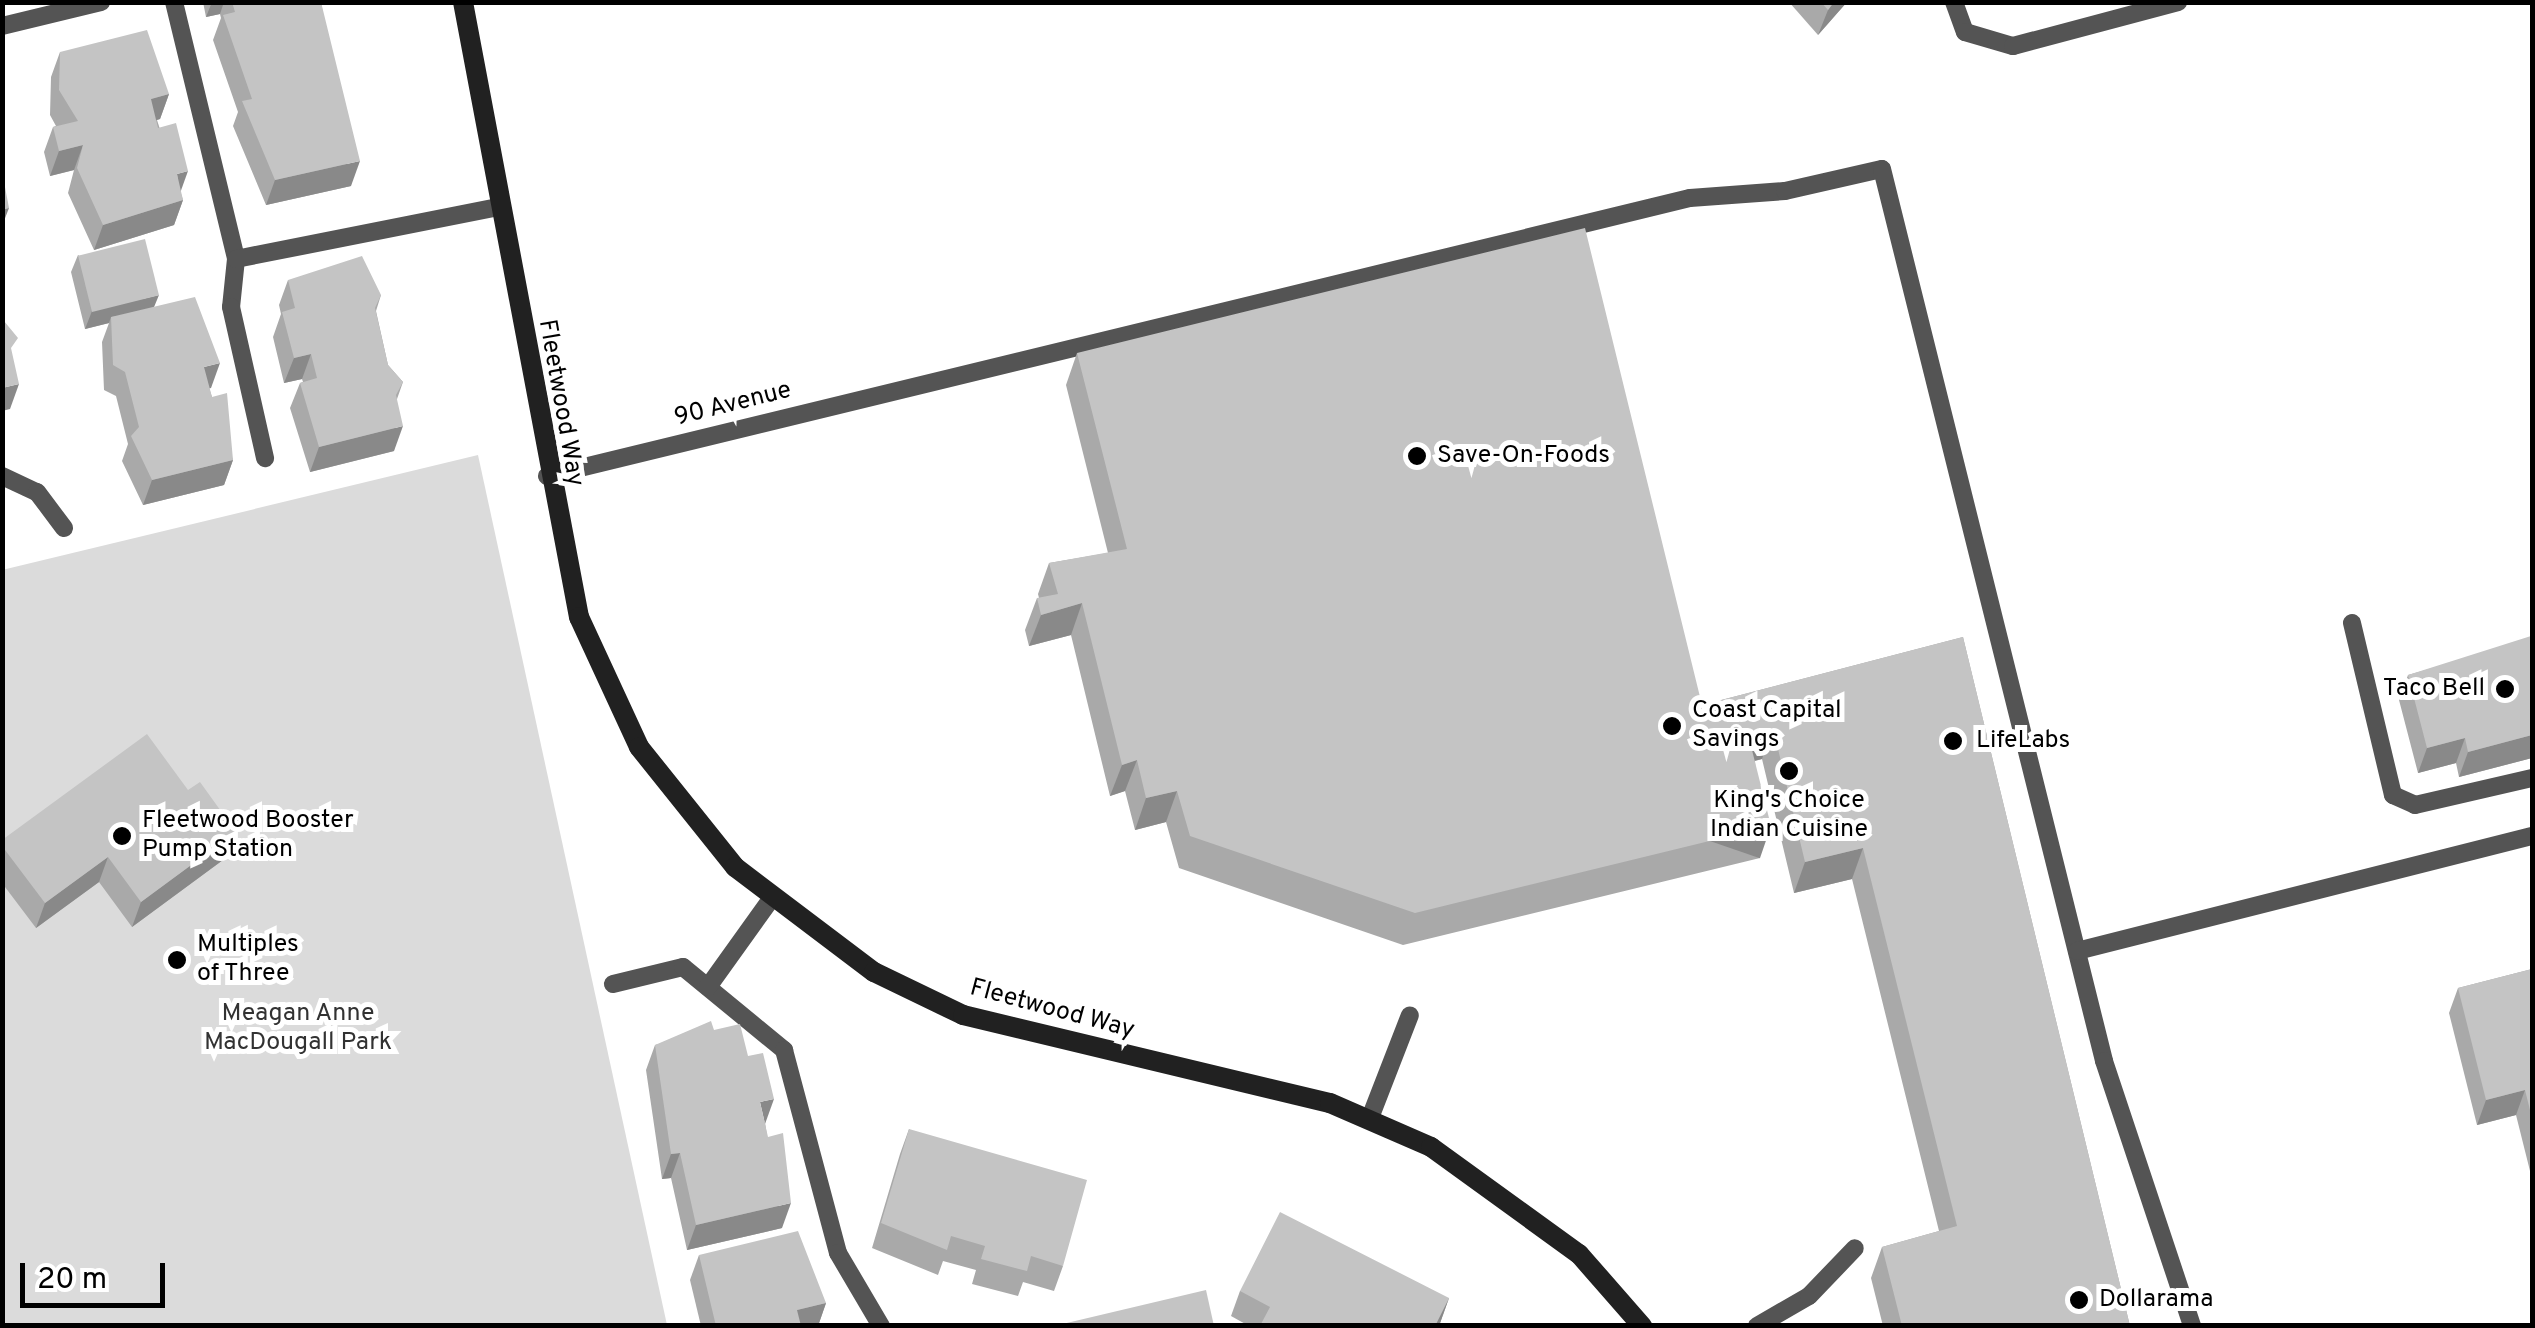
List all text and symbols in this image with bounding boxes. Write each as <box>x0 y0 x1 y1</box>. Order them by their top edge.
street label: Fleetwood Way <box>530 317 590 489</box>
street label: 90 Avenue <box>671 376 795 434</box>
place label: Save-On-Foods <box>1437 441 1610 471</box>
marker: Save-On-Foods <box>1406 445 1428 467</box>
place label: Taco Bell <box>2383 674 2485 704</box>
marker: Taco Bell <box>2494 678 2516 700</box>
place label: Coast Capital Savings <box>1692 697 1842 756</box>
marker: Coast Capital Savings <box>1661 715 1683 737</box>
place label: LifeLabs <box>1976 726 2070 756</box>
marker: LifeLabs <box>1940 728 1966 754</box>
marker: King's Choice Indian Cuisine <box>1778 760 1800 782</box>
place label: King's Choice Indian Cuisine <box>1710 787 1868 846</box>
place label: Fleetwood Booster Pump Station <box>142 807 354 866</box>
marker: Fleetwood Booster Pump Station <box>111 825 133 847</box>
place label: Multiples of Three <box>197 931 299 990</box>
marker: Multiples of Three <box>166 949 188 971</box>
street label: Fleetwood Way <box>966 974 1138 1046</box>
park label: Meagan Anne MacDougall Park <box>204 1000 392 1059</box>
scale bar <box>25 1243 170 1305</box>
text: 20 m <box>37 1262 107 1299</box>
place label: Dollarama <box>2099 1285 2213 1315</box>
marker: Dollarama <box>2068 1289 2090 1311</box>

